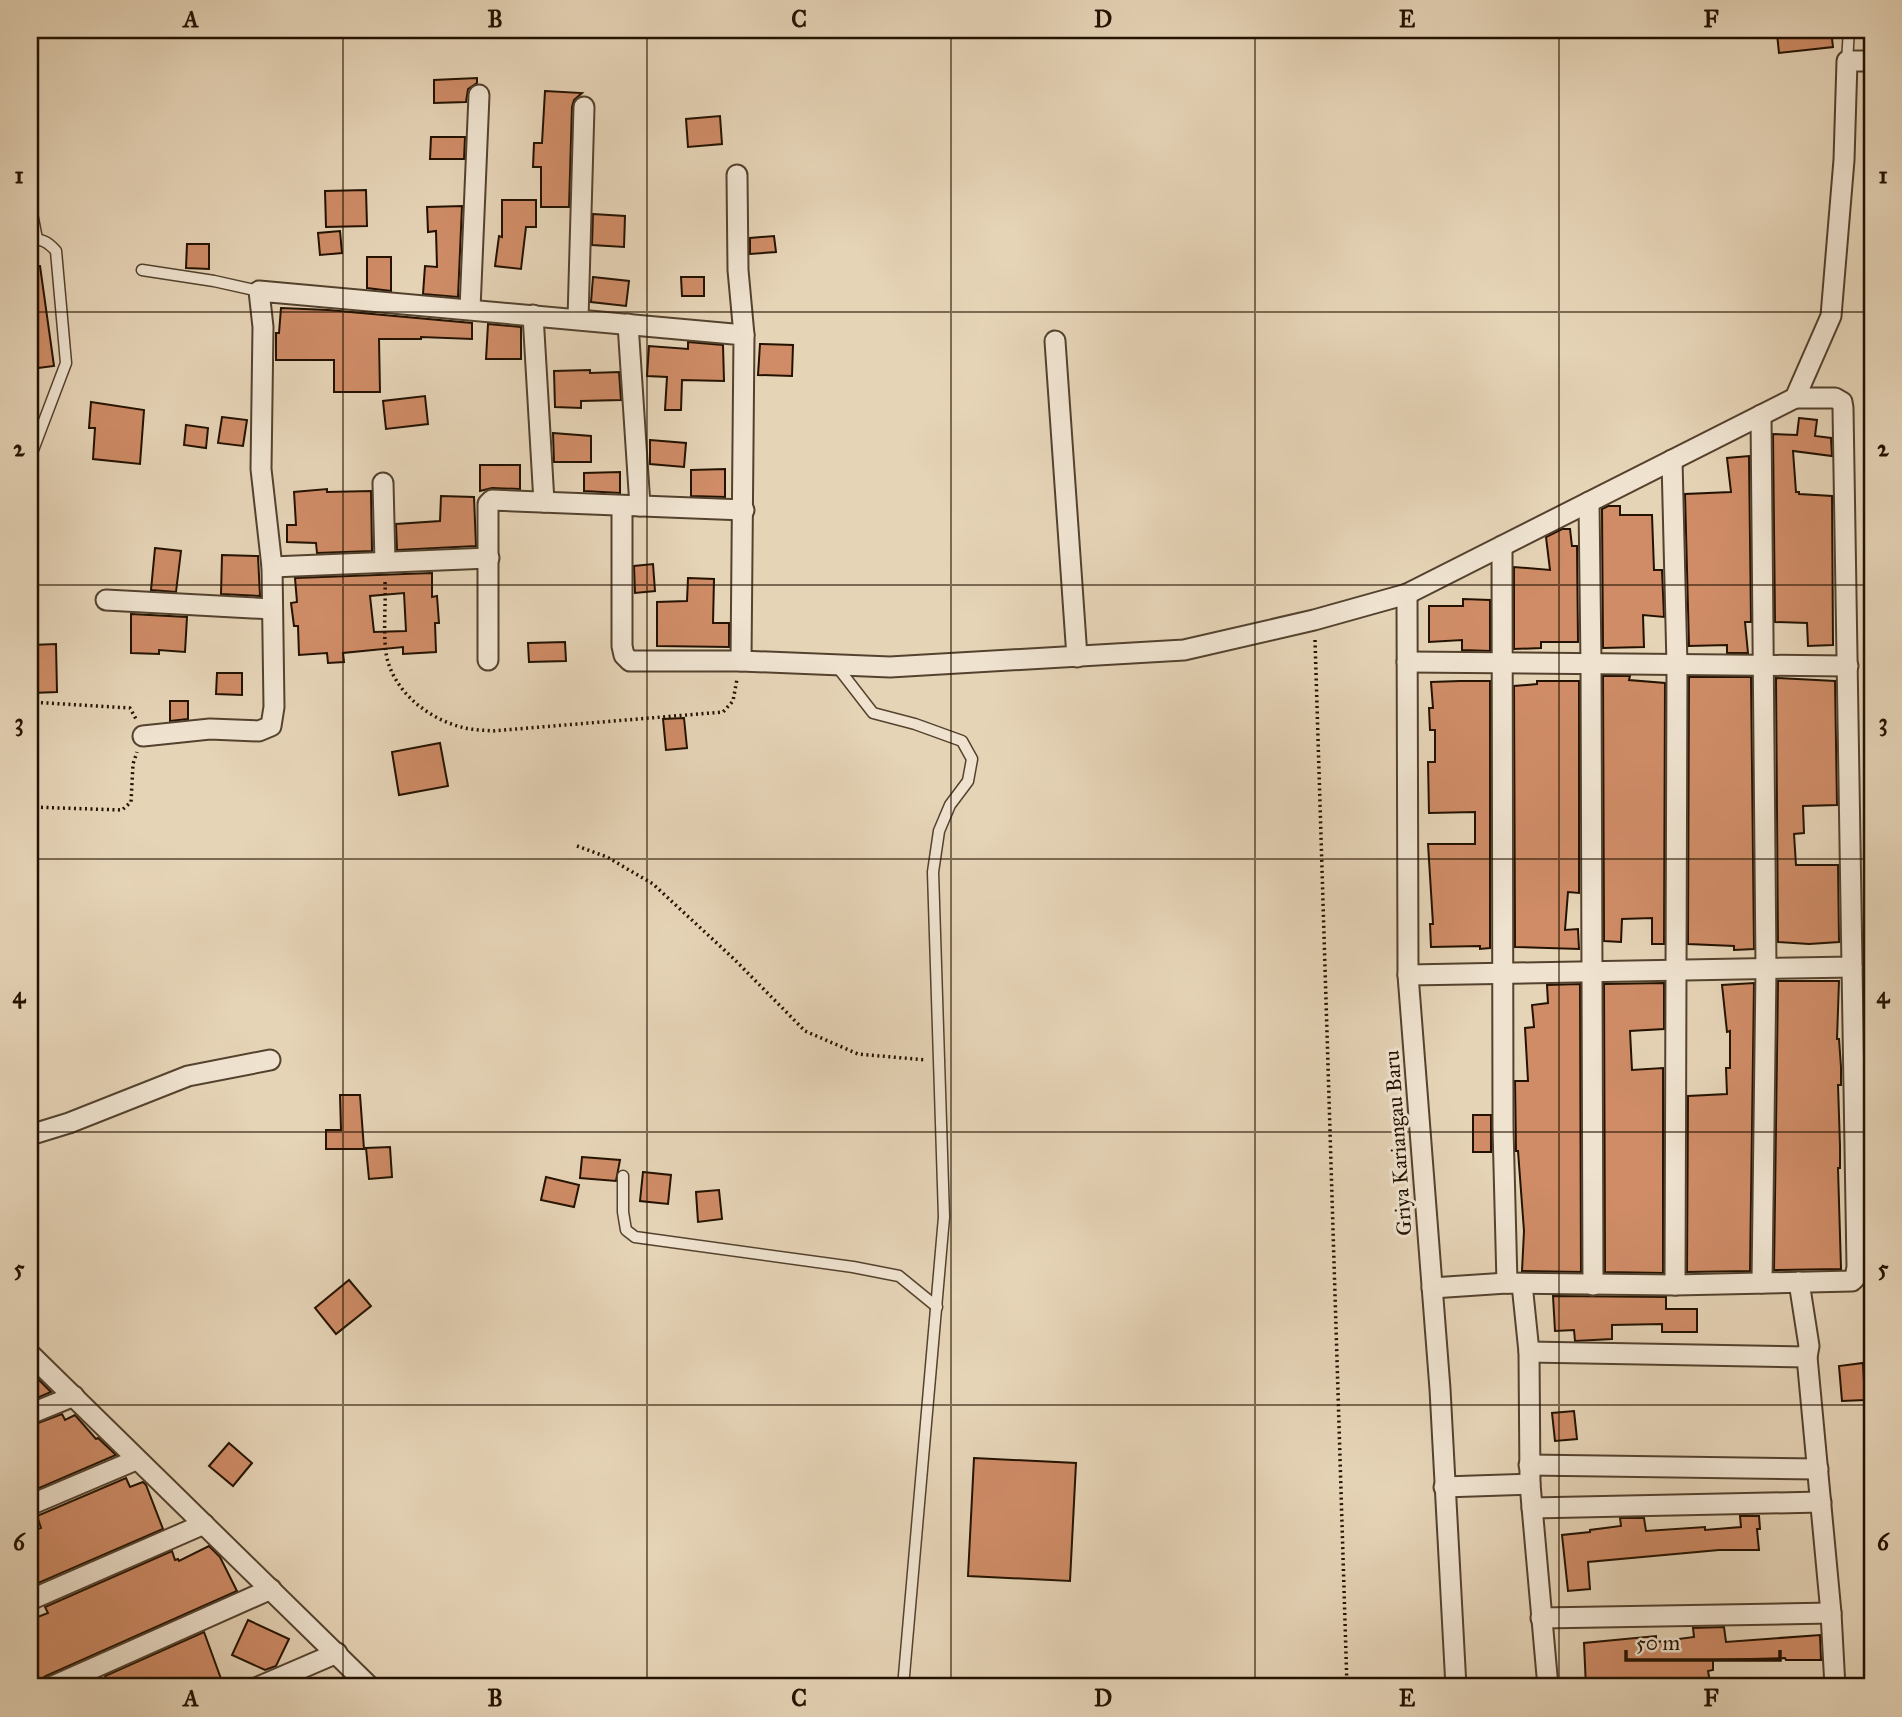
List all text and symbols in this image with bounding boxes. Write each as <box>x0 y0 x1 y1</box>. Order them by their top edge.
text: A <box>181 5 199 33</box>
text: B <box>487 5 503 33</box>
text: C <box>791 5 807 33</box>
text: D <box>1094 5 1112 33</box>
text: E <box>1399 5 1416 33</box>
text: F <box>1703 5 1719 33</box>
text: 1 <box>14 161 24 189</box>
text: 1 <box>1878 161 1888 189</box>
text: 2 <box>13 434 25 462</box>
text: 2 <box>1877 434 1889 462</box>
text: 3 <box>14 708 24 737</box>
text: 3 <box>1878 708 1888 737</box>
text: 4 <box>13 981 27 1009</box>
text: 4 <box>1877 981 1891 1009</box>
street label: Griya Kariangau Baru <box>1379 1049 1417 1237</box>
text: 5 <box>14 1254 25 1282</box>
text: 5 <box>1878 1254 1889 1282</box>
text: 6 <box>13 1528 26 1556</box>
text: 6 <box>1877 1528 1890 1556</box>
scale bar <box>1626 1619 1780 1663</box>
text: 50 m <box>1636 1630 1681 1656</box>
text: A <box>181 1684 199 1712</box>
text: B <box>487 1684 503 1712</box>
text: C <box>791 1684 807 1712</box>
text: D <box>1094 1684 1112 1712</box>
text: E <box>1399 1684 1416 1712</box>
text: F <box>1703 1684 1719 1712</box>

